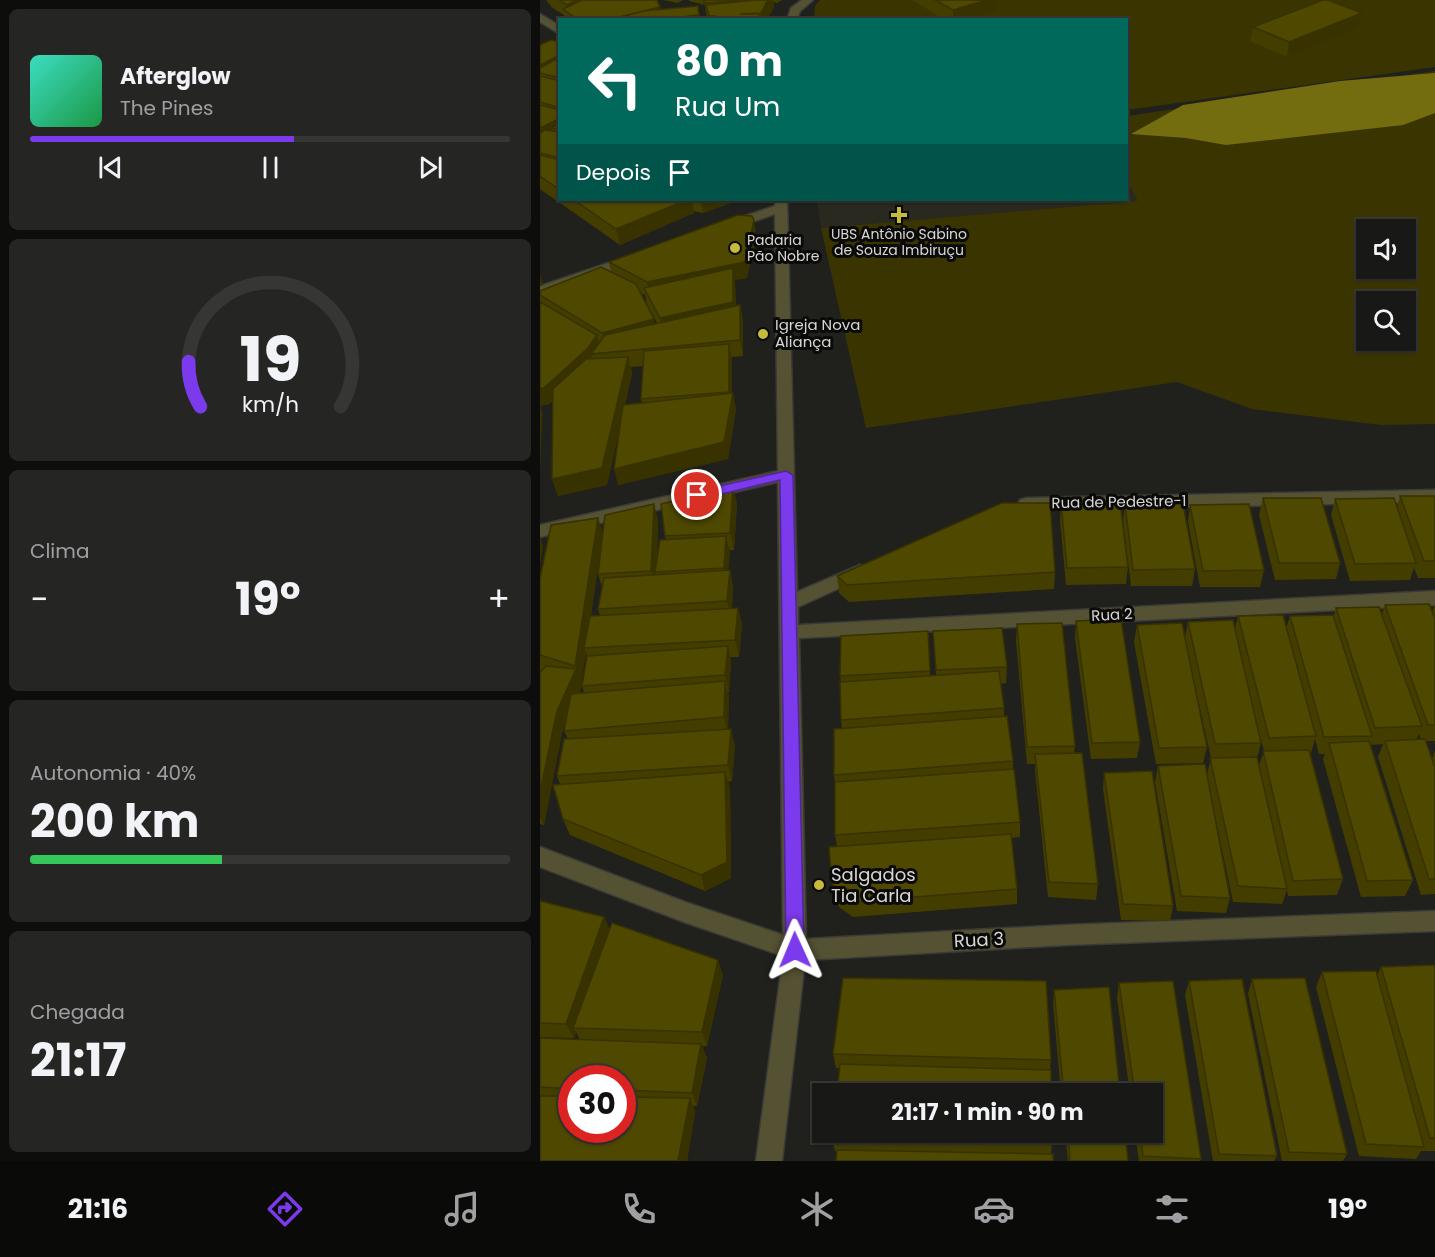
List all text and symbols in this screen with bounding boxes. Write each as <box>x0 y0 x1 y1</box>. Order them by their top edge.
text: 80 m <box>675 32 783 91</box>
icon: left <box>576 42 654 120</box>
text: Afterglow <box>120 61 231 92</box>
text: Rua Um <box>675 88 780 125</box>
text: The Pines <box>120 94 214 122</box>
icon: previous <box>94 151 127 184</box>
icon: pause <box>254 151 287 184</box>
icon: next <box>414 151 447 184</box>
icon: arrive <box>663 156 696 189</box>
text: Depois <box>576 157 651 188</box>
marker: UBS Antônio Sabino de Souza Imbiruçu <box>890 206 908 224</box>
map controls <box>1356 219 1416 351</box>
button: sound <box>1356 219 1416 279</box>
place label: UBS Antônio Sabino de Souza Imbiruçu <box>831 224 967 260</box>
place label: Padaria Pão Nobre <box>747 230 820 266</box>
marker: Padaria Pão Nobre <box>728 241 742 255</box>
button: search <box>1356 291 1416 351</box>
place label: Igreja Nova Aliança <box>775 314 860 352</box>
text: 19 <box>239 315 301 403</box>
marker: Igreja Nova Aliança <box>756 327 770 341</box>
text: km/h <box>241 390 299 421</box>
pin <box>671 469 722 520</box>
icon: arrive <box>680 478 713 511</box>
street label: Rua de Pedestre-1 <box>1051 490 1187 513</box>
text: Clima <box>30 537 89 565</box>
text: 19° <box>235 568 301 631</box>
text: − <box>30 576 48 623</box>
text: + <box>487 576 510 623</box>
street label: Rua 2 <box>1091 603 1133 626</box>
text: Autonomia · 40% <box>30 759 196 787</box>
text: 200 km <box>30 790 199 853</box>
place label: Salgados Tia Carla <box>831 862 916 908</box>
marker: Salgados Tia Carla <box>812 878 826 892</box>
position arrow <box>763 918 827 982</box>
street label: Rua 3 <box>953 926 1005 953</box>
text: Chegada <box>30 998 125 1026</box>
text: 21:17 <box>30 1029 126 1092</box>
speed limit sign: 30 <box>558 1065 636 1143</box>
text: 21:17 · 1 min · 90 m <box>891 1097 1084 1128</box>
icon: directions <box>264 1188 306 1230</box>
icon: music <box>441 1188 483 1230</box>
icon: phone <box>618 1188 660 1230</box>
icon: climate <box>796 1188 838 1230</box>
icon: car <box>973 1188 1015 1230</box>
icon: filters <box>1151 1188 1193 1230</box>
text: 21:16 <box>68 1190 128 1227</box>
text: 19° <box>1328 1190 1367 1227</box>

